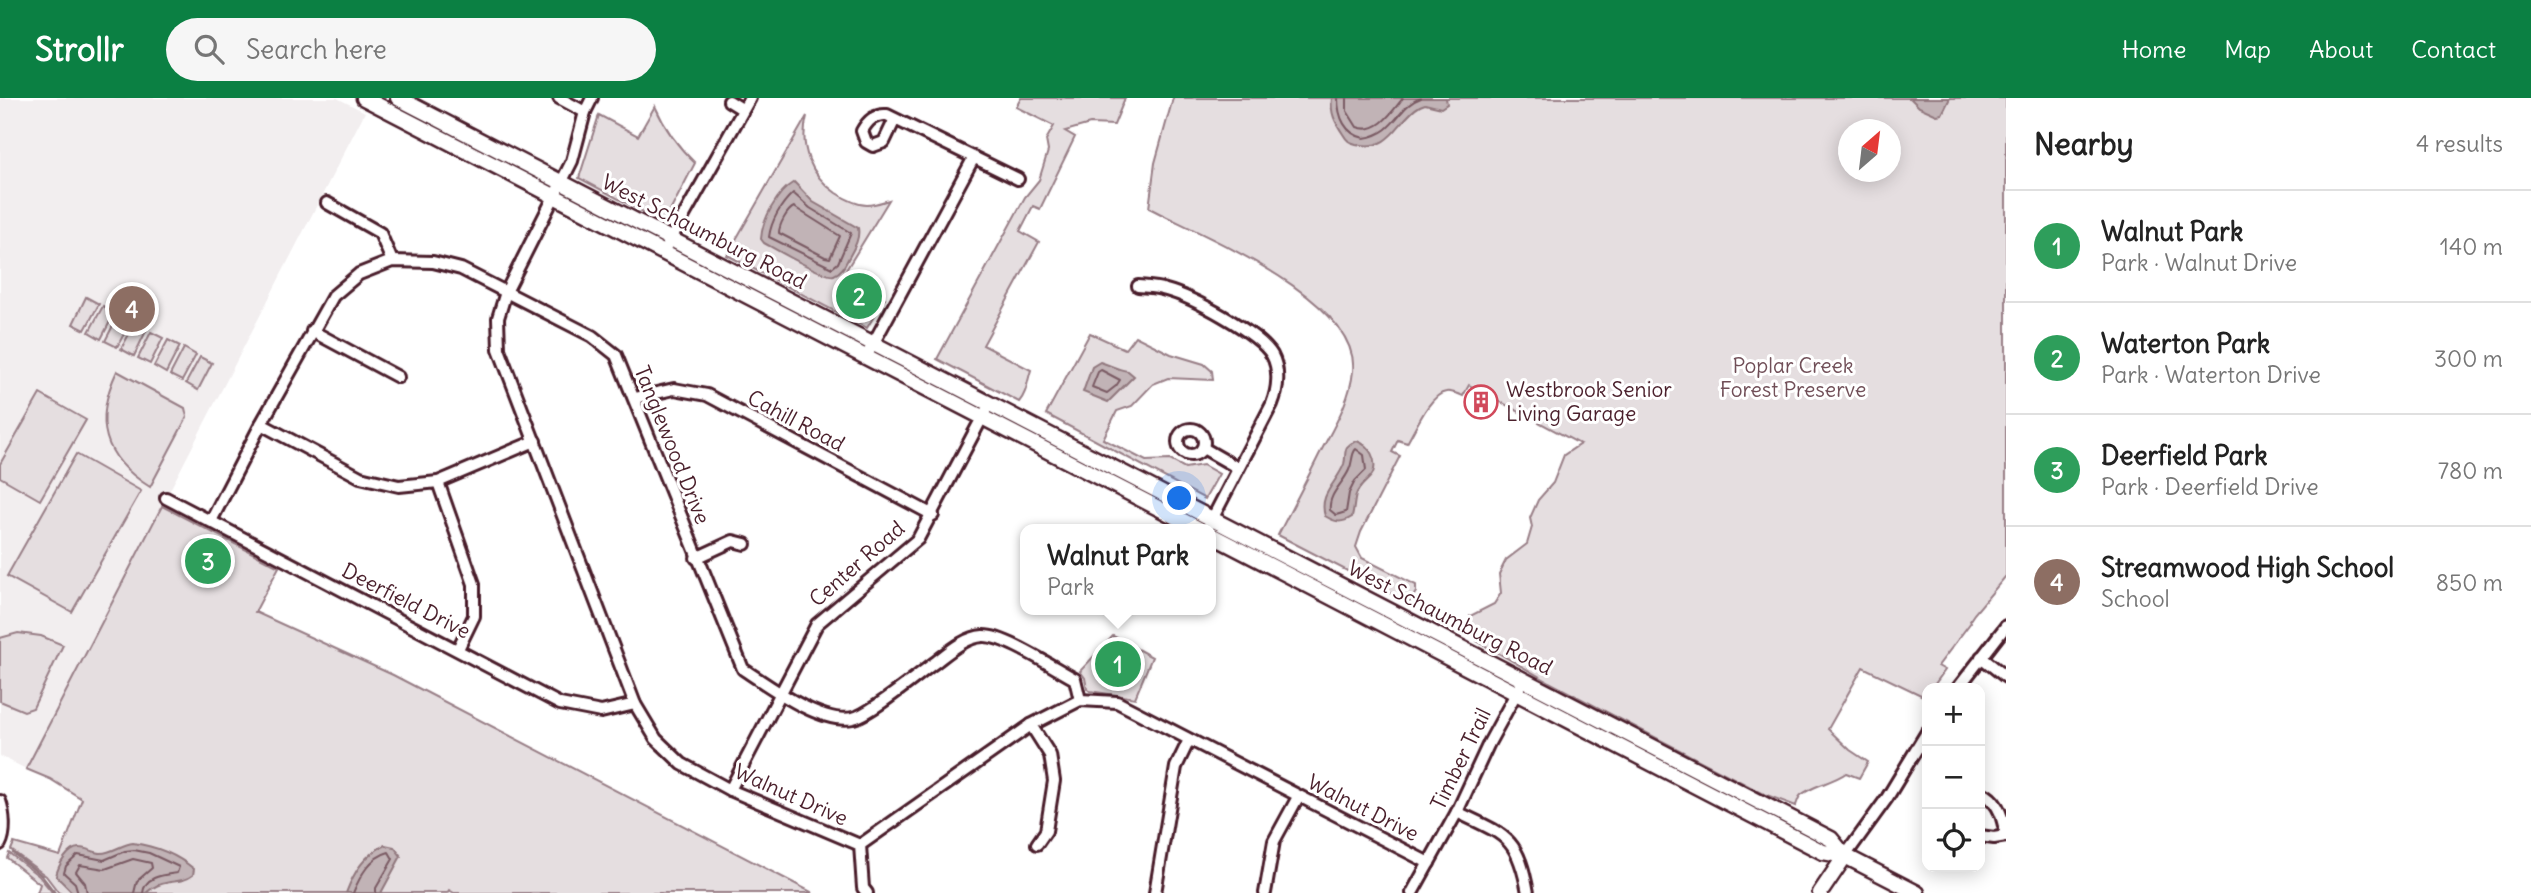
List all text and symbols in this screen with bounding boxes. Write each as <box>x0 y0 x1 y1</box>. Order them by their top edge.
search box <box>166 18 656 81</box>
text: Strollr <box>35 28 124 70</box>
icon: search <box>190 30 228 68</box>
text: Search here <box>246 33 387 66</box>
text: Home <box>2122 34 2186 64</box>
text: Map <box>2224 34 2271 64</box>
text: About <box>2309 34 2373 64</box>
text: Contact <box>2411 34 2496 64</box>
north arrow <box>1838 119 1901 182</box>
text: Nearby <box>2034 125 2134 163</box>
text: 4 results <box>2416 129 2503 158</box>
street label: West Schaumburg Road <box>597 168 811 295</box>
text: Walnut Park <box>2101 215 2243 248</box>
text: 1 <box>2052 232 2062 261</box>
text: 140 m <box>2440 232 2503 261</box>
text: Park · Walnut Drive <box>2101 248 2297 277</box>
pin: 2 <box>836 270 882 322</box>
pin: 4 <box>109 283 155 335</box>
text: Waterton Park <box>2101 327 2270 360</box>
text: 2 <box>2051 344 2063 373</box>
text: 300 m <box>2434 344 2503 373</box>
park label: Poplar Creek Forest Preserve <box>1720 352 1866 403</box>
text: Park · Waterton Drive <box>2101 360 2321 389</box>
street label: Tanglewood Drive <box>628 362 717 528</box>
place label: Westbrook Senior Living Garage <box>1506 376 1672 427</box>
building icon: Westbrook Senior Living Garage <box>1462 383 1500 421</box>
street label: Cahill Road <box>743 384 849 457</box>
text: Deerfield Park <box>2101 439 2267 472</box>
text: 3 <box>2050 456 2064 485</box>
text: 780 m <box>2438 456 2503 485</box>
text: Park · Deerfield Drive <box>2101 472 2319 501</box>
your location <box>1162 481 1196 515</box>
street label: Center Road <box>803 515 910 612</box>
popup <box>1020 524 1216 615</box>
pin: 3 <box>185 535 231 587</box>
text: Walnut Park <box>1047 539 1189 572</box>
text: Streamwood High School <box>2101 551 2394 584</box>
street label: West Schaumburg Road <box>1343 554 1557 681</box>
street label: Deerfield Drive <box>337 557 475 645</box>
text: 4 <box>2050 568 2064 597</box>
text: 850 m <box>2436 568 2503 597</box>
text: Park <box>1047 572 1094 601</box>
text: School <box>2101 584 2170 613</box>
pin: 1 <box>1095 638 1141 690</box>
map controls <box>1922 683 1985 872</box>
button: + <box>1922 683 1985 746</box>
street label: Timber Trail <box>1424 703 1497 814</box>
button: − <box>1922 746 1985 809</box>
street label: Walnut Drive <box>730 758 852 832</box>
street label: Walnut Drive <box>1303 768 1423 847</box>
button: locate <box>1922 809 1985 872</box>

